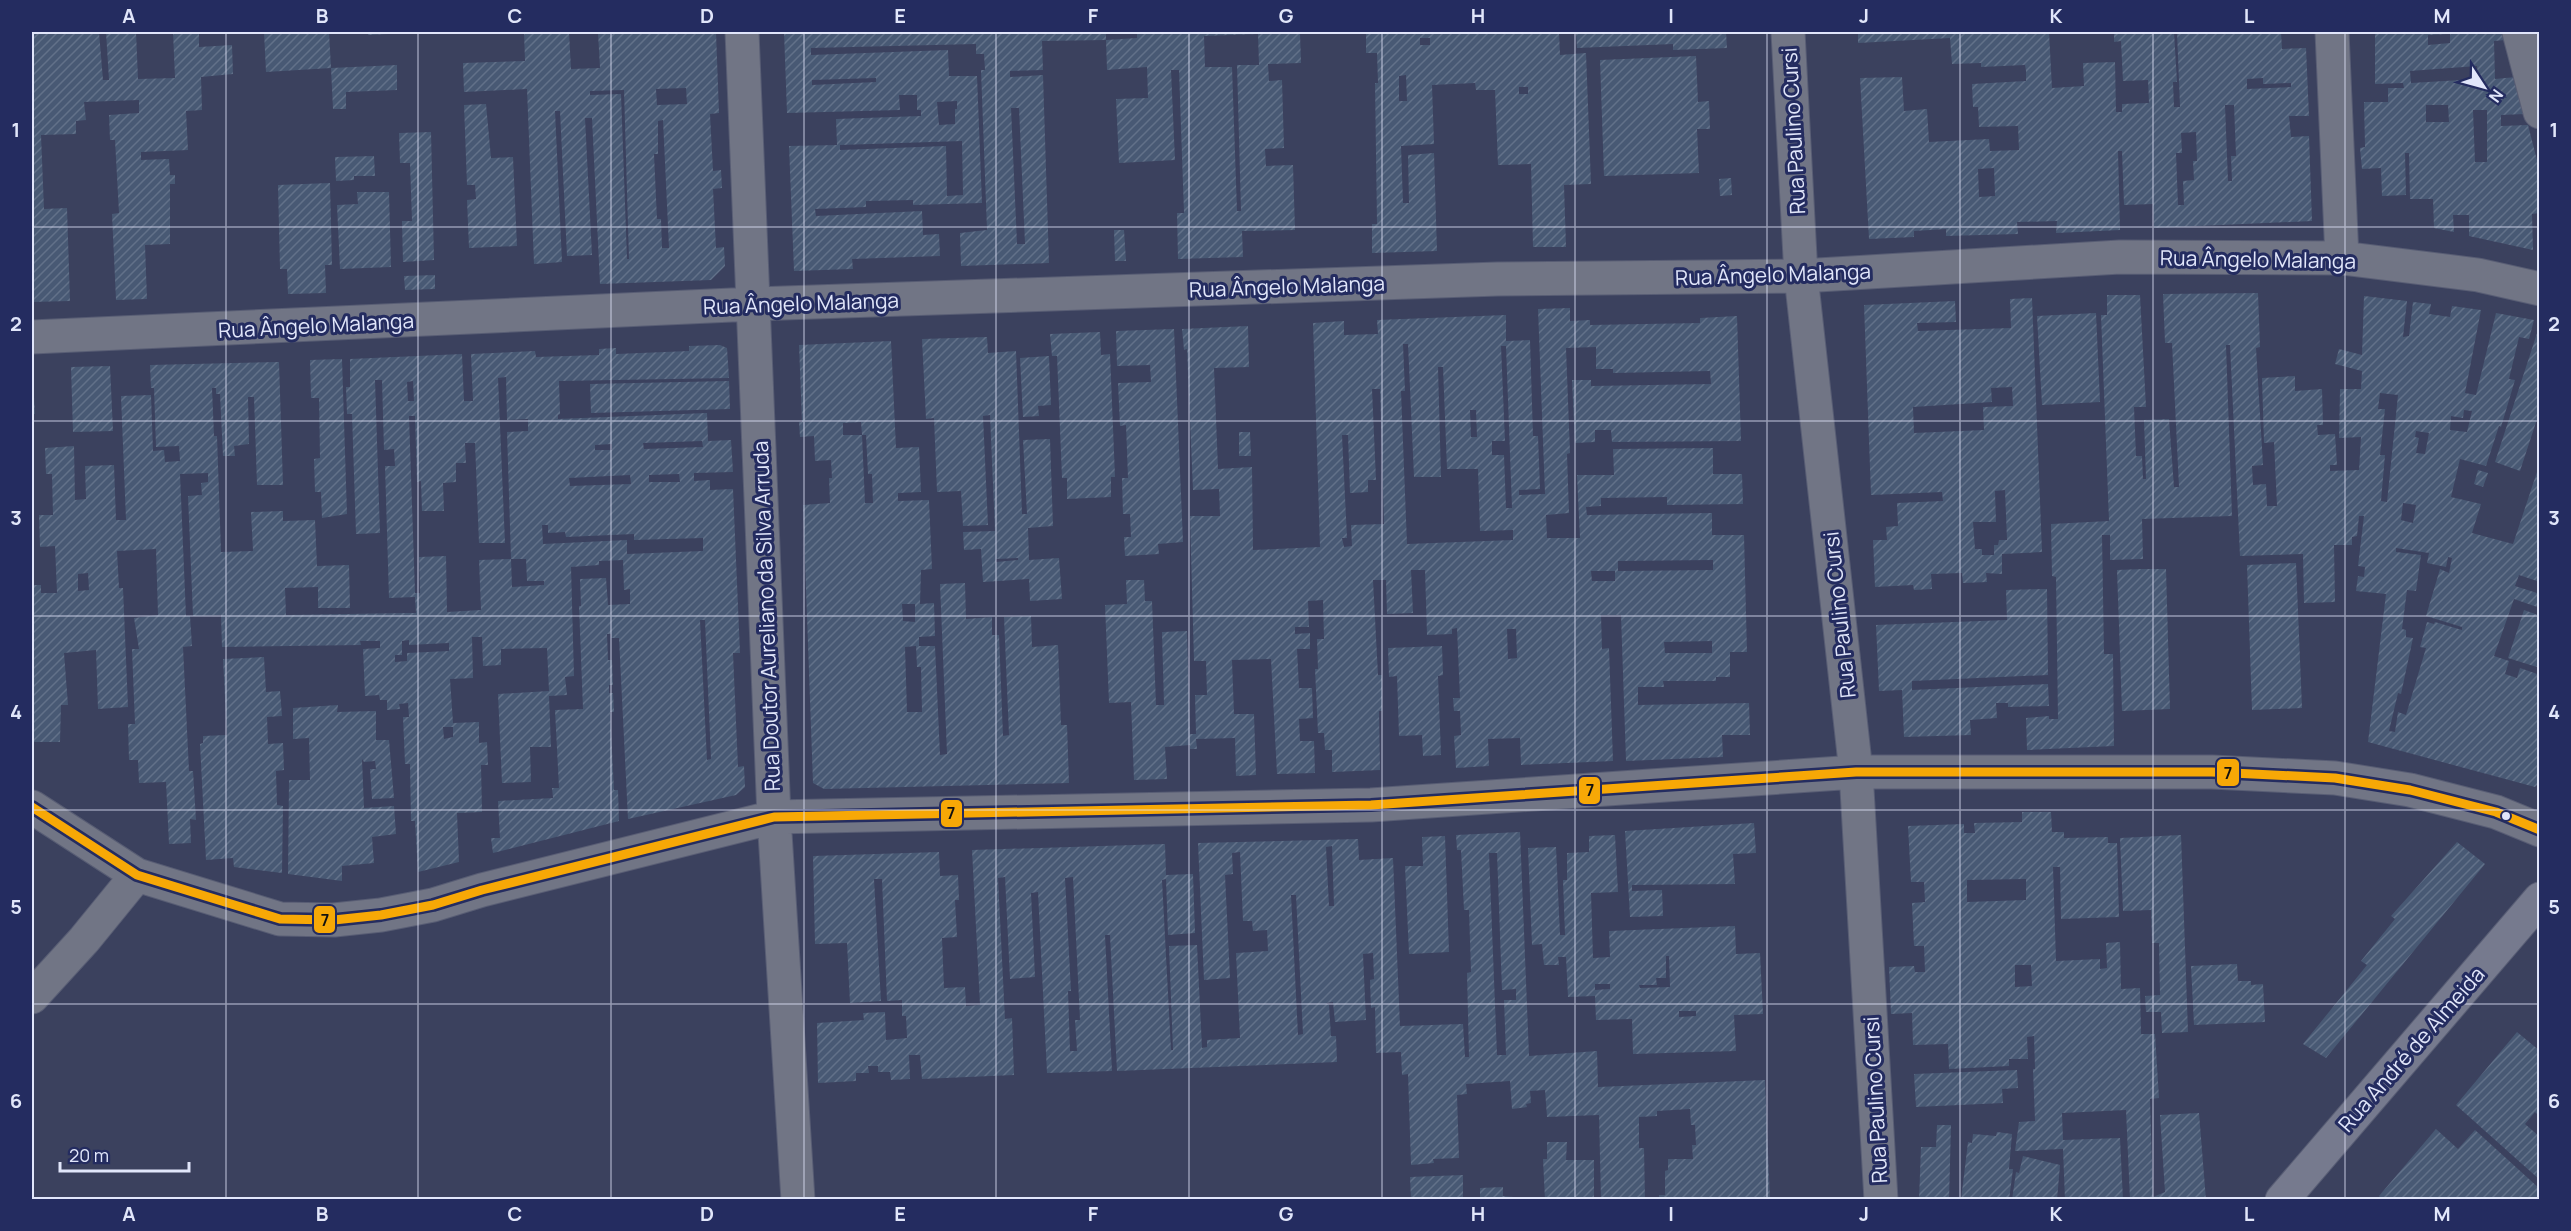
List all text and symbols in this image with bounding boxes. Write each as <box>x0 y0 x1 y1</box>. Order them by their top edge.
text: A <box>122 2 136 29</box>
text: B <box>316 2 329 29</box>
text: C <box>508 2 522 29</box>
text: D <box>700 2 714 29</box>
text: E <box>894 2 906 29</box>
text: F <box>1088 2 1099 29</box>
text: G <box>1279 2 1294 29</box>
text: H <box>1471 2 1485 29</box>
text: I <box>1668 2 1674 29</box>
text: J <box>1859 2 1869 29</box>
text: K <box>2050 2 2063 29</box>
text: L <box>2244 2 2255 29</box>
text: M <box>2433 2 2451 29</box>
street label: Rua Paulino Cursi <box>1775 47 1811 215</box>
north arrow <box>2454 57 2514 117</box>
text: N <box>2484 85 2508 107</box>
text: 1 <box>12 116 20 143</box>
text: 1 <box>2550 116 2558 143</box>
street label: Rua Ângelo Malanga <box>2160 243 2356 275</box>
street label: Rua Ângelo Malanga <box>1675 257 1871 291</box>
street label: Rua Ângelo Malanga <box>1189 269 1385 303</box>
street label: Rua Ângelo Malanga <box>703 286 899 320</box>
street label: Rua Ângelo Malanga <box>217 306 415 344</box>
text: 2 <box>10 310 22 337</box>
text: 2 <box>2548 310 2560 337</box>
street label: Rua Doutor Aureliano da Silva Arruda <box>746 440 786 792</box>
text: 3 <box>10 504 22 531</box>
text: 3 <box>2548 504 2560 531</box>
street label: Rua Paulino Cursi <box>1816 530 1862 700</box>
text: 4 <box>10 698 22 725</box>
text: 4 <box>2548 698 2560 725</box>
line badge: 7 <box>2216 758 2240 787</box>
text: 7 <box>2224 762 2232 784</box>
line badge: 7 <box>1578 776 1601 805</box>
text: 7 <box>1586 779 1594 801</box>
line badge: 7 <box>940 799 963 828</box>
text: 7 <box>947 802 955 824</box>
unlabelled marker <box>2500 810 2512 822</box>
text: 5 <box>10 893 22 920</box>
text: 5 <box>2548 893 2560 920</box>
line badge: 7 <box>313 905 336 934</box>
text: 7 <box>321 909 329 931</box>
street label: Rua André de Almeida <box>2332 961 2490 1137</box>
street label: Rua Paulino Cursi <box>1857 1016 1893 1184</box>
text: 6 <box>10 1087 22 1114</box>
text: 6 <box>2548 1087 2560 1114</box>
scale bar <box>60 1135 189 1173</box>
text: 20 m <box>69 1143 109 1167</box>
text: A <box>122 1200 136 1227</box>
text: B <box>316 1200 329 1227</box>
text: C <box>508 1200 522 1227</box>
text: D <box>700 1200 714 1227</box>
text: E <box>894 1200 906 1227</box>
text: F <box>1088 1200 1099 1227</box>
text: G <box>1279 1200 1294 1227</box>
text: H <box>1471 1200 1485 1227</box>
text: I <box>1668 1200 1674 1227</box>
text: J <box>1859 1200 1869 1227</box>
text: K <box>2050 1200 2063 1227</box>
text: L <box>2244 1200 2255 1227</box>
text: M <box>2433 1200 2451 1227</box>

